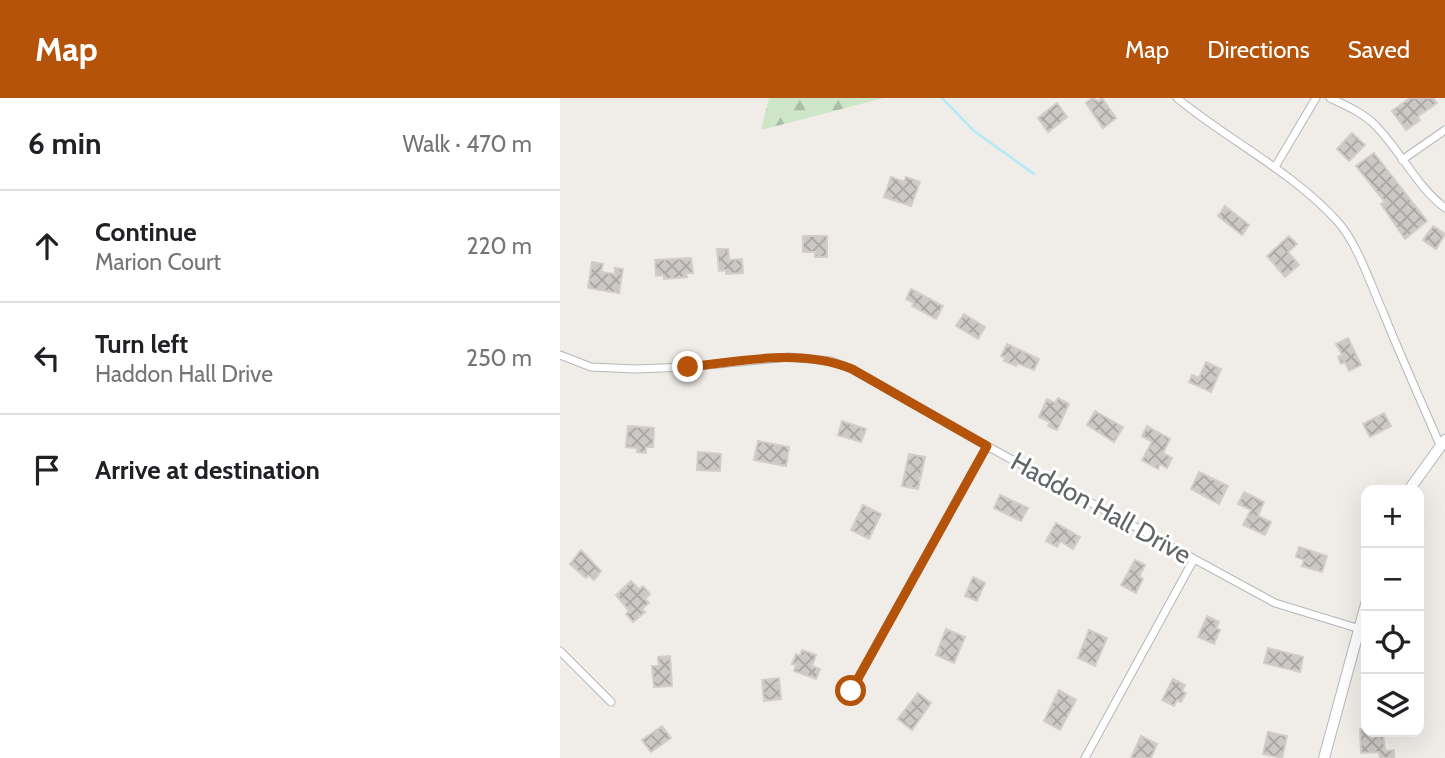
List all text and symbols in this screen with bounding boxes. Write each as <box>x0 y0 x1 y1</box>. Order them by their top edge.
text: Map <box>35 29 98 69</box>
text: Map <box>1125 35 1169 64</box>
text: Directions <box>1207 35 1310 64</box>
text: Saved <box>1348 35 1410 64</box>
text: 6 min <box>28 125 101 162</box>
text: Walk · 470 m <box>403 130 532 158</box>
text: Continue <box>95 216 197 248</box>
icon: ahead <box>28 227 66 265</box>
text: 220 m <box>466 232 532 260</box>
text: Marion Court <box>95 248 221 276</box>
text: Turn left <box>95 328 188 360</box>
icon: left <box>28 339 66 377</box>
text: 250 m <box>466 344 532 372</box>
route end <box>672 351 703 382</box>
text: Haddon Hall Drive <box>95 360 273 388</box>
street label: Haddon Hall Drive <box>1005 445 1197 571</box>
icon: arrive <box>28 451 66 489</box>
text: Arrive at destination <box>95 454 320 486</box>
map controls <box>1361 485 1424 737</box>
button: + <box>1361 485 1424 548</box>
button: − <box>1361 548 1424 611</box>
button: locate <box>1361 611 1424 674</box>
button: layers <box>1361 674 1424 737</box>
route start <box>835 675 866 706</box>

